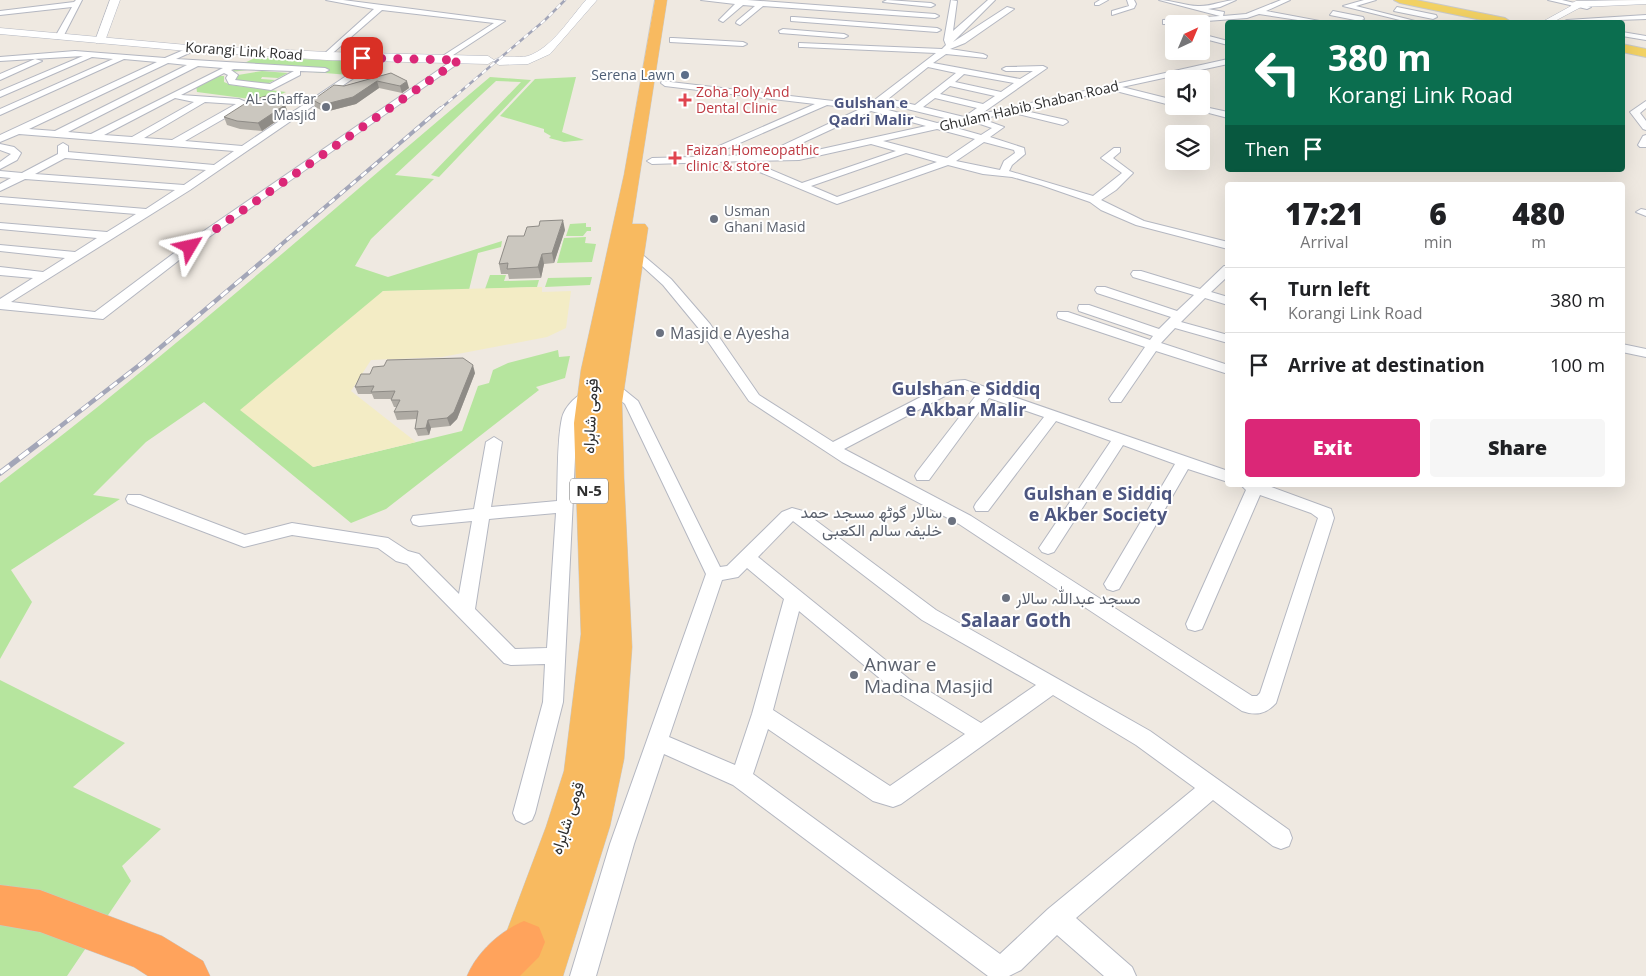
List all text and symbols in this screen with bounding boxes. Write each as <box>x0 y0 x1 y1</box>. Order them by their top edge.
north arrow <box>1165 15 1210 60</box>
map controls <box>1165 15 1210 170</box>
text: 380 m <box>1328 34 1432 81</box>
street label: Korangi Link Road <box>185 37 303 64</box>
pin <box>341 37 383 79</box>
icon: left <box>1245 40 1310 105</box>
icon: arrive <box>348 44 376 72</box>
place label: Serena Lawn <box>591 65 675 84</box>
marker: Serena Lawn <box>679 69 691 81</box>
button: sound <box>1165 70 1210 115</box>
street label: Ghulam Habib Shaban Road <box>937 76 1121 135</box>
text: Korangi Link Road <box>1328 79 1513 109</box>
place label: Zoha Poly And Dental Clinic <box>696 82 789 117</box>
place label: AL-Ghaffar Masjid <box>246 89 316 124</box>
district label: Gulshan e Qadri Malir <box>829 92 914 129</box>
marker: Zoha Poly And Dental Clinic <box>678 93 692 107</box>
marker: AL-Ghaffar Masjid <box>320 101 332 113</box>
button: layers <box>1165 125 1210 170</box>
icon: arrive <box>1299 135 1327 163</box>
text: Then <box>1245 136 1289 162</box>
place label: Faizan Homeopathic clinic & store <box>686 140 820 175</box>
marker: Faizan Homeopathic clinic & store <box>668 151 682 165</box>
text: 17:21 <box>1285 193 1364 234</box>
text: 6 <box>1429 193 1447 234</box>
text: 480 <box>1512 193 1565 234</box>
place label: Usman Ghani Masid <box>724 201 805 236</box>
marker: Usman Ghani Masid <box>708 213 720 225</box>
position arrow <box>163 220 215 272</box>
text: Arrival <box>1300 231 1348 253</box>
text: min <box>1424 231 1452 253</box>
text: m <box>1531 231 1546 253</box>
text: Turn left <box>1288 276 1370 302</box>
icon: left <box>1245 286 1273 314</box>
text: 380 m <box>1550 287 1605 313</box>
text: Korangi Link Road <box>1288 302 1423 324</box>
place label: Masjid e Ayesha <box>670 322 790 344</box>
marker: Masjid e Ayesha <box>654 327 666 339</box>
icon: arrive <box>1245 351 1273 379</box>
text: Arrive at destination <box>1288 352 1485 378</box>
text: 100 m <box>1550 352 1605 378</box>
district label: Gulshan e Siddiq e Akbar Malir <box>892 376 1040 421</box>
street label: قومی شاہراہ <box>577 378 603 454</box>
button: Exit <box>1245 419 1420 477</box>
button: Share <box>1430 419 1605 477</box>
road number: N-5 <box>570 478 608 504</box>
district label: Gulshan e Siddiq e Akber Society <box>1024 481 1172 526</box>
place label: سالار گوٹھ مسجد حمد خلیفہ سالم الکعبی <box>800 501 942 541</box>
marker: سالار گوٹھ مسجد حمد خلیفہ سالم الکعبی <box>946 515 958 527</box>
place label: مسجد عبداللّٰہ سالار <box>1015 586 1140 609</box>
marker: مسجد عبداللّٰہ سالار <box>1000 592 1012 604</box>
district label: Salaar Goth <box>961 607 1071 633</box>
place label: Anwar e Madina Masjid <box>864 651 993 699</box>
marker: Anwar e Madina Masjid <box>848 669 860 681</box>
street label: قومی شاہراہ <box>545 779 589 857</box>

